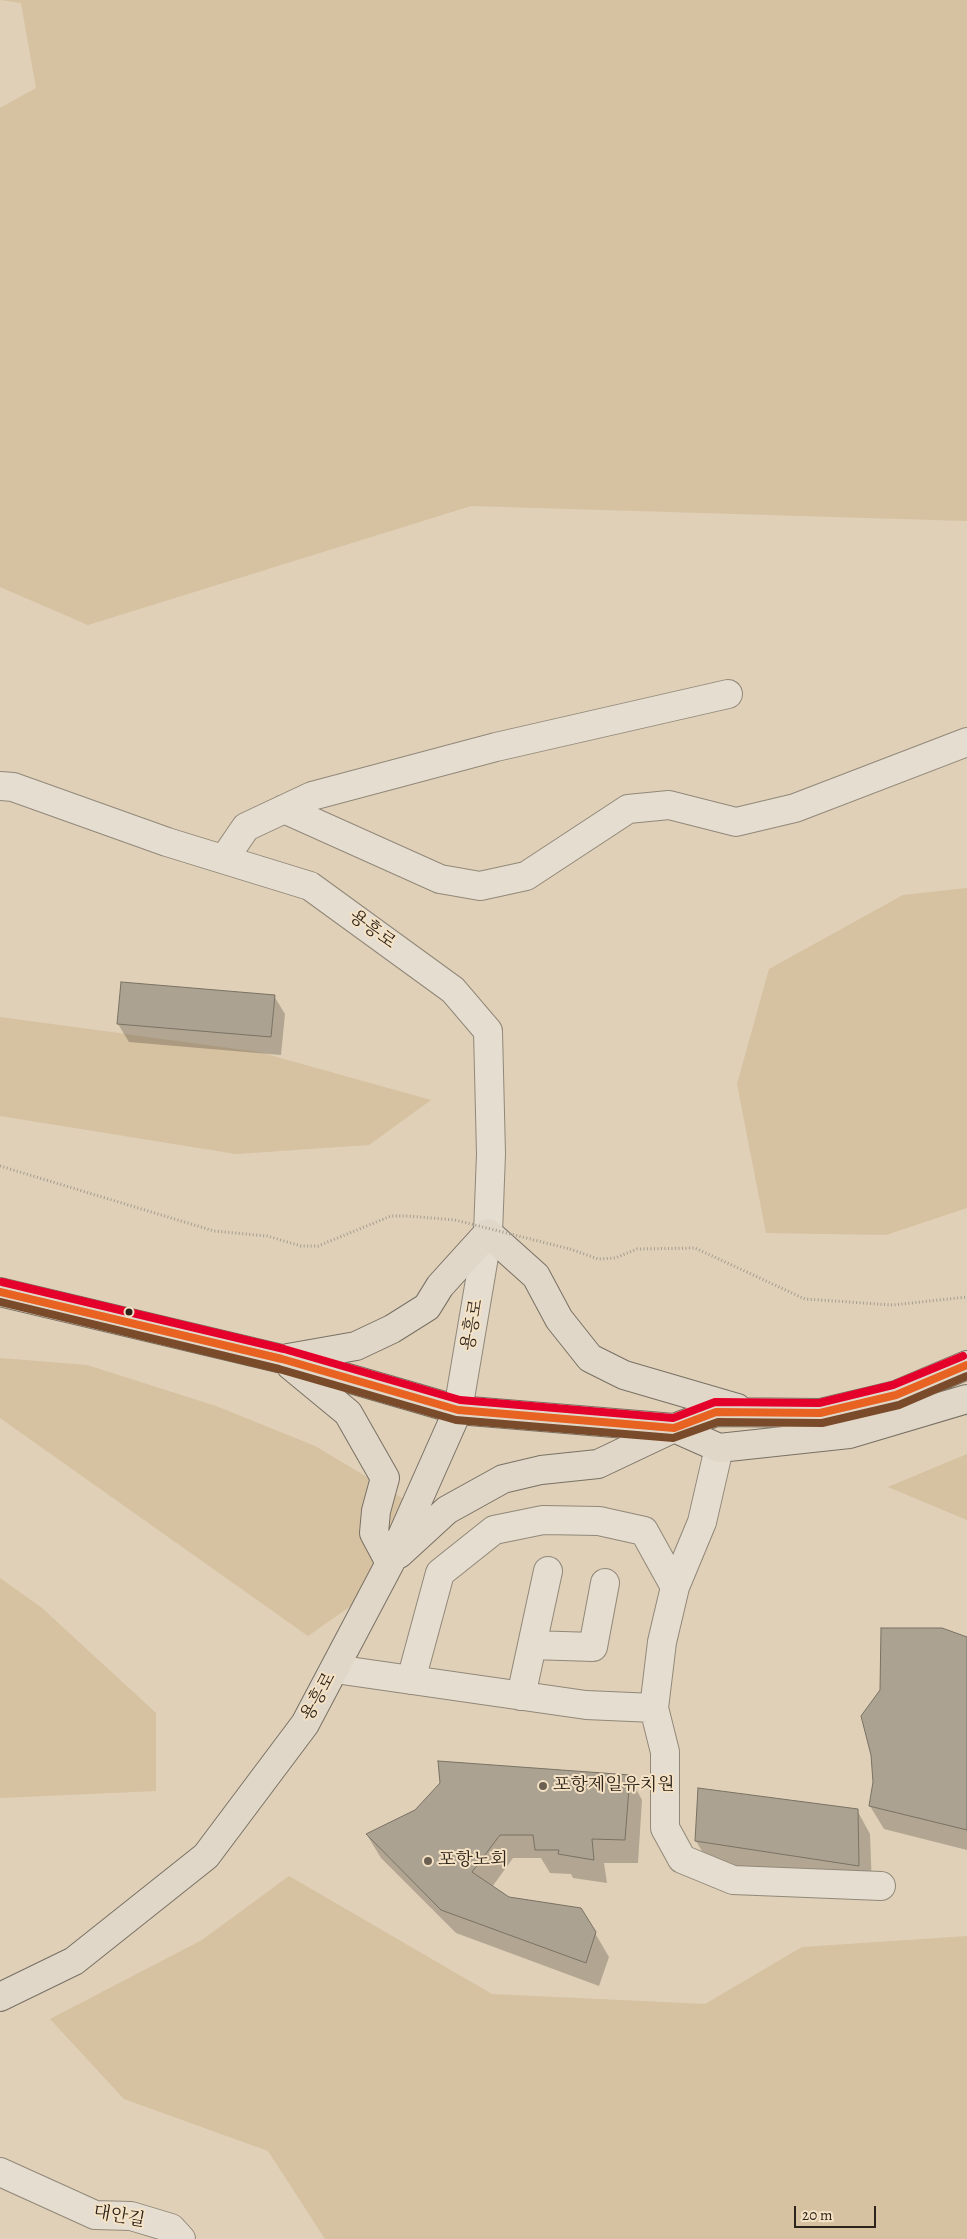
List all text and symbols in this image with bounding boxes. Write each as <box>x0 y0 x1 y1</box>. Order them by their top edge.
street label: 용흥로 <box>345 906 399 954</box>
street label: 용흥로 <box>458 1297 488 1353</box>
unlabelled marker <box>124 1307 134 1317</box>
street label: 용흥로 <box>297 1669 341 1725</box>
place label: 포항제일유치원 <box>553 1775 675 1797</box>
marker: 포항제일유치원 <box>537 1780 549 1792</box>
place label: 포항노회 <box>438 1850 508 1872</box>
marker: 포항노회 <box>422 1855 434 1867</box>
scale bar <box>797 2196 880 2228</box>
street label: 대안길 <box>91 2202 147 2232</box>
text: 20 m <box>802 2205 833 2225</box>

